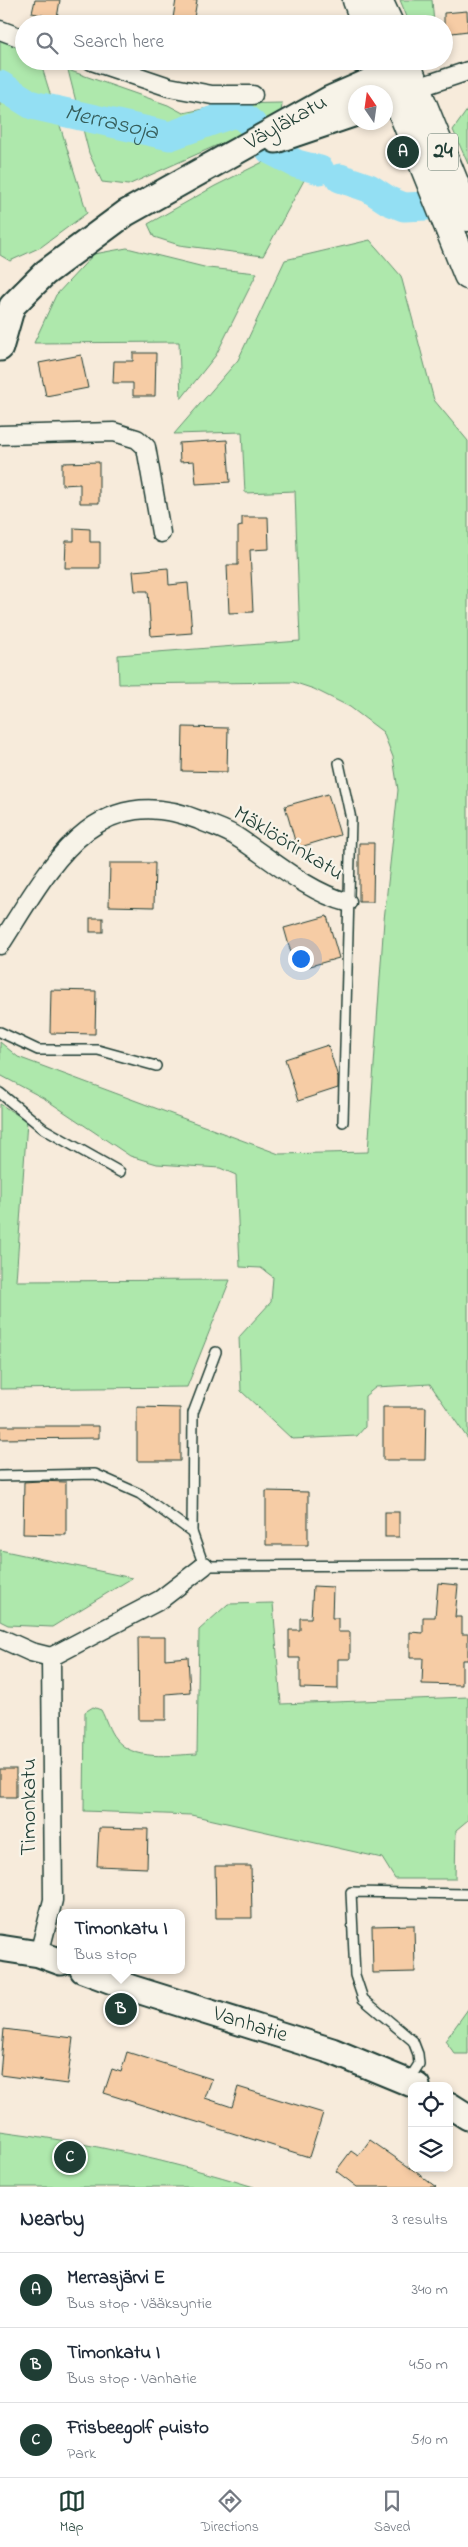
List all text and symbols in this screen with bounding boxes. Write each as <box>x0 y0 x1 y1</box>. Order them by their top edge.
search box <box>15 15 453 70</box>
icon: search <box>33 29 61 57</box>
text: Search here <box>73 29 164 56</box>
north arrow <box>348 85 393 130</box>
street label: Väyläkatu <box>239 87 334 160</box>
water label: Merrasoja <box>61 95 163 151</box>
pin: A <box>387 133 419 171</box>
road number: 24 <box>428 134 458 170</box>
street label: Mäklöörinkatu <box>227 798 349 890</box>
your location <box>288 946 314 972</box>
street label: Timonkatu <box>14 1758 46 1856</box>
popup <box>57 1909 185 1974</box>
text: Timonkatu I <box>74 1916 168 1943</box>
text: Bus stop <box>74 1943 137 1967</box>
pin: B <box>105 1990 137 2028</box>
street label: Vanhatie <box>208 1998 292 2052</box>
map controls <box>408 2082 453 2172</box>
button: locate <box>408 2082 453 2127</box>
button: layers <box>408 2127 453 2172</box>
pin: C <box>54 2138 86 2176</box>
text: Nearby <box>20 2205 84 2235</box>
text: 3 results <box>392 2208 448 2232</box>
text: Merrasjärvi E <box>67 2265 165 2292</box>
text: A <box>31 2278 41 2302</box>
text: 340 m <box>411 2278 448 2302</box>
text: Bus stop · Vääksyntie <box>67 2292 212 2316</box>
text: Timonkatu I <box>67 2340 160 2367</box>
text: B <box>31 2353 41 2377</box>
text: 450 m <box>409 2353 448 2377</box>
text: Bus stop · Vanhatie <box>67 2367 197 2391</box>
text: Frisbeegolf puisto <box>67 2415 209 2442</box>
text: C <box>32 2428 40 2452</box>
text: 510 m <box>410 2428 448 2452</box>
text: Park <box>67 2442 96 2466</box>
tab: Map <box>58 2487 86 2538</box>
tab: Directions <box>201 2487 259 2538</box>
tab: Saved <box>374 2487 410 2538</box>

